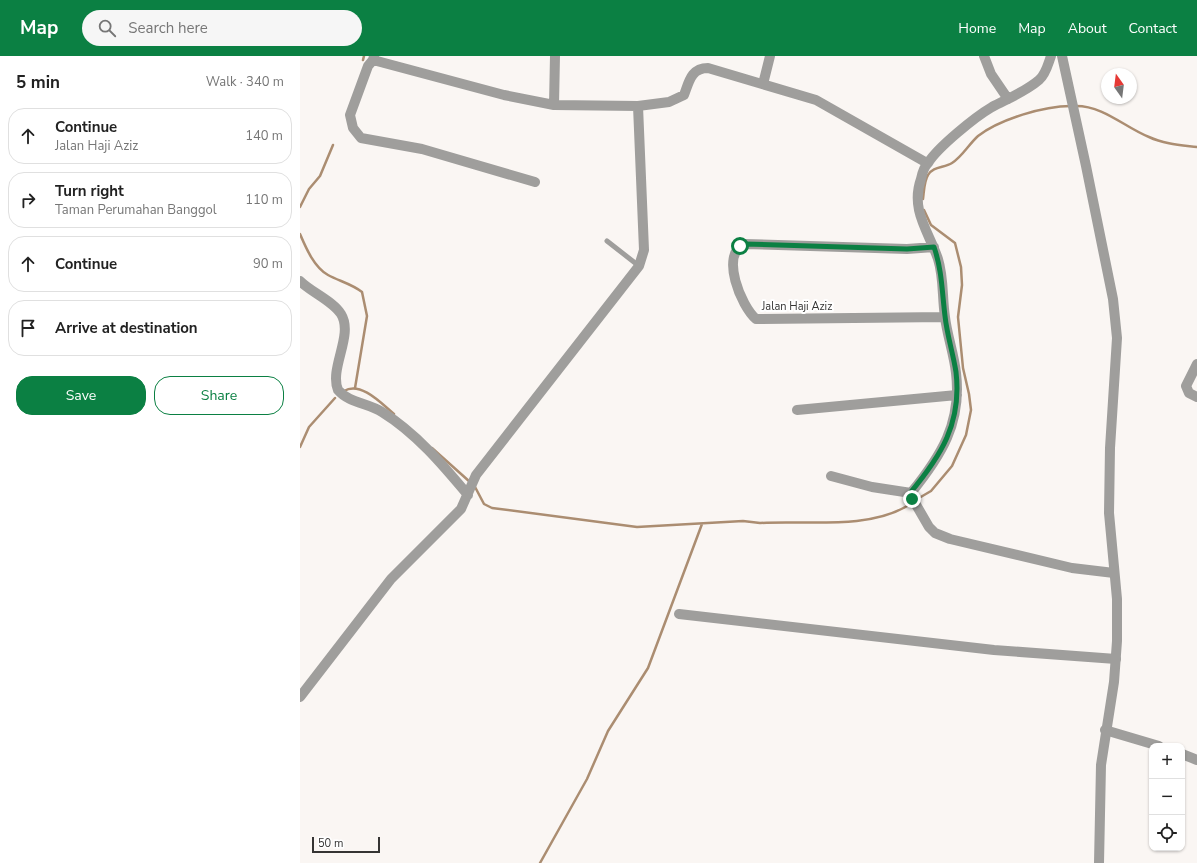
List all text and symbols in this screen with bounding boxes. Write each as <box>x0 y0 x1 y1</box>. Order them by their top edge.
search box <box>82 10 362 46</box>
text: Map <box>20 15 58 41</box>
icon: search <box>96 17 118 39</box>
text: Search here <box>128 18 208 38</box>
text: Home <box>958 19 996 38</box>
text: Map <box>1018 19 1046 38</box>
text: About <box>1068 19 1107 38</box>
text: Contact <box>1129 19 1177 38</box>
north arrow <box>1101 68 1137 104</box>
text: 5 min <box>16 71 60 94</box>
text: Walk · 340 m <box>206 73 284 91</box>
text: Continue <box>55 117 117 137</box>
icon: ahead <box>17 125 39 147</box>
text: 140 m <box>245 127 283 145</box>
text: Jalan Haji Aziz <box>55 137 138 155</box>
text: Turn right <box>55 181 124 201</box>
icon: right <box>17 189 39 211</box>
text: 110 m <box>245 191 283 209</box>
text: Taman Perumahan Banggol <box>55 201 217 219</box>
route start <box>731 237 749 255</box>
icon: ahead <box>17 253 39 275</box>
text: Continue <box>55 254 117 274</box>
text: 90 m <box>253 255 283 273</box>
street label: Jalan Haji Aziz <box>761 299 832 314</box>
icon: arrive <box>17 317 39 339</box>
text: Arrive at destination <box>55 318 198 338</box>
button: Save <box>16 376 146 415</box>
button: Share <box>154 376 284 415</box>
route end <box>903 490 921 508</box>
map controls <box>1149 743 1185 851</box>
button: + <box>1149 743 1185 779</box>
button: − <box>1149 779 1185 815</box>
button: locate <box>1149 815 1185 851</box>
scale bar <box>312 835 380 854</box>
text: 50 m <box>318 836 343 851</box>

